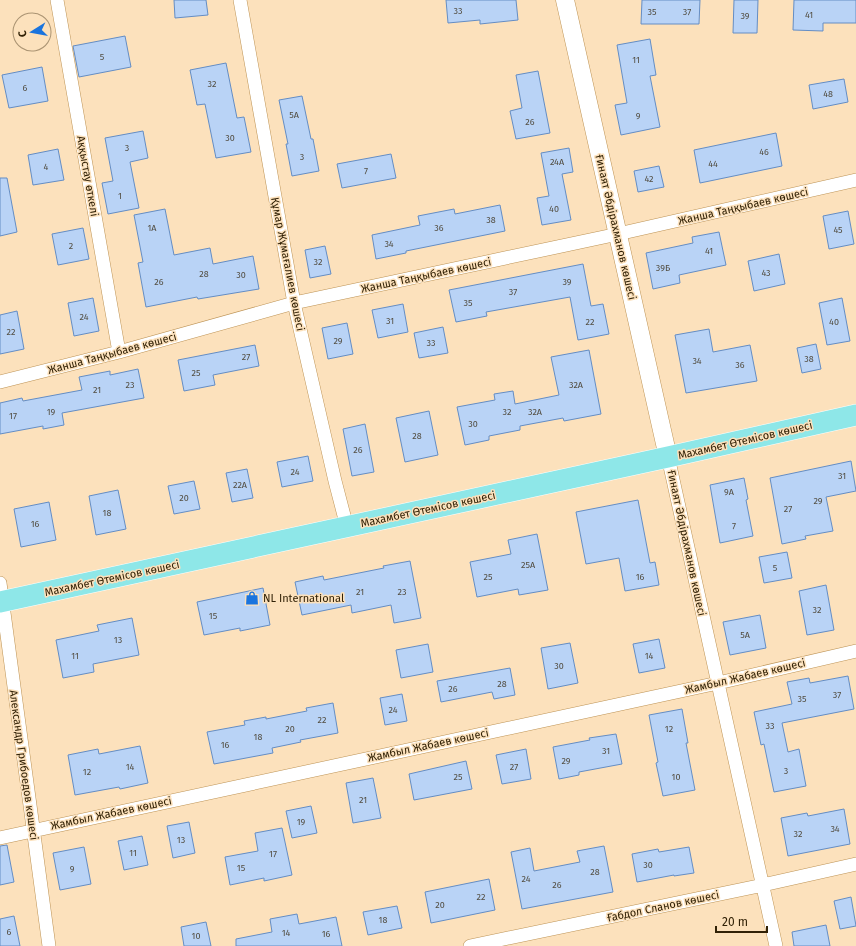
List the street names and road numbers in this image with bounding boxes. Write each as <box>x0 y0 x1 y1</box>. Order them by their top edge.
street label: Аққыстау өткелі <box>74 135 101 217</box>
street label: Ғинаят Әбдірахманов көшесі <box>592 153 639 301</box>
street label: Жанша Таңқыбаев көшесі <box>677 185 809 228</box>
street label: Құмар Жұмағалиев көшесі <box>268 196 307 332</box>
street label: Жанша Таңқыбаев көшесі <box>360 255 493 296</box>
street label: Жанша Таңқыбаев көшесі <box>46 330 178 377</box>
street label: Махамбет Өтемісов көшесі <box>677 419 814 462</box>
street label: Ғинаят Әбдірахманов көшесі <box>665 469 708 617</box>
street label: Махамбет Өтемісов көшесі <box>359 489 497 530</box>
street label: Махамбет Өтемісов көшесі <box>43 558 181 599</box>
street label: Жамбыл Жабаев көшесі <box>684 656 807 697</box>
street label: Александр Грибоедов көшесі <box>7 689 40 841</box>
street label: Жамбыл Жабаев көшесі <box>366 726 490 765</box>
street label: Жамбыл Жабаев көшесі <box>49 794 173 833</box>
street label: Ғабдол Сланов көшесі <box>606 888 720 925</box>

